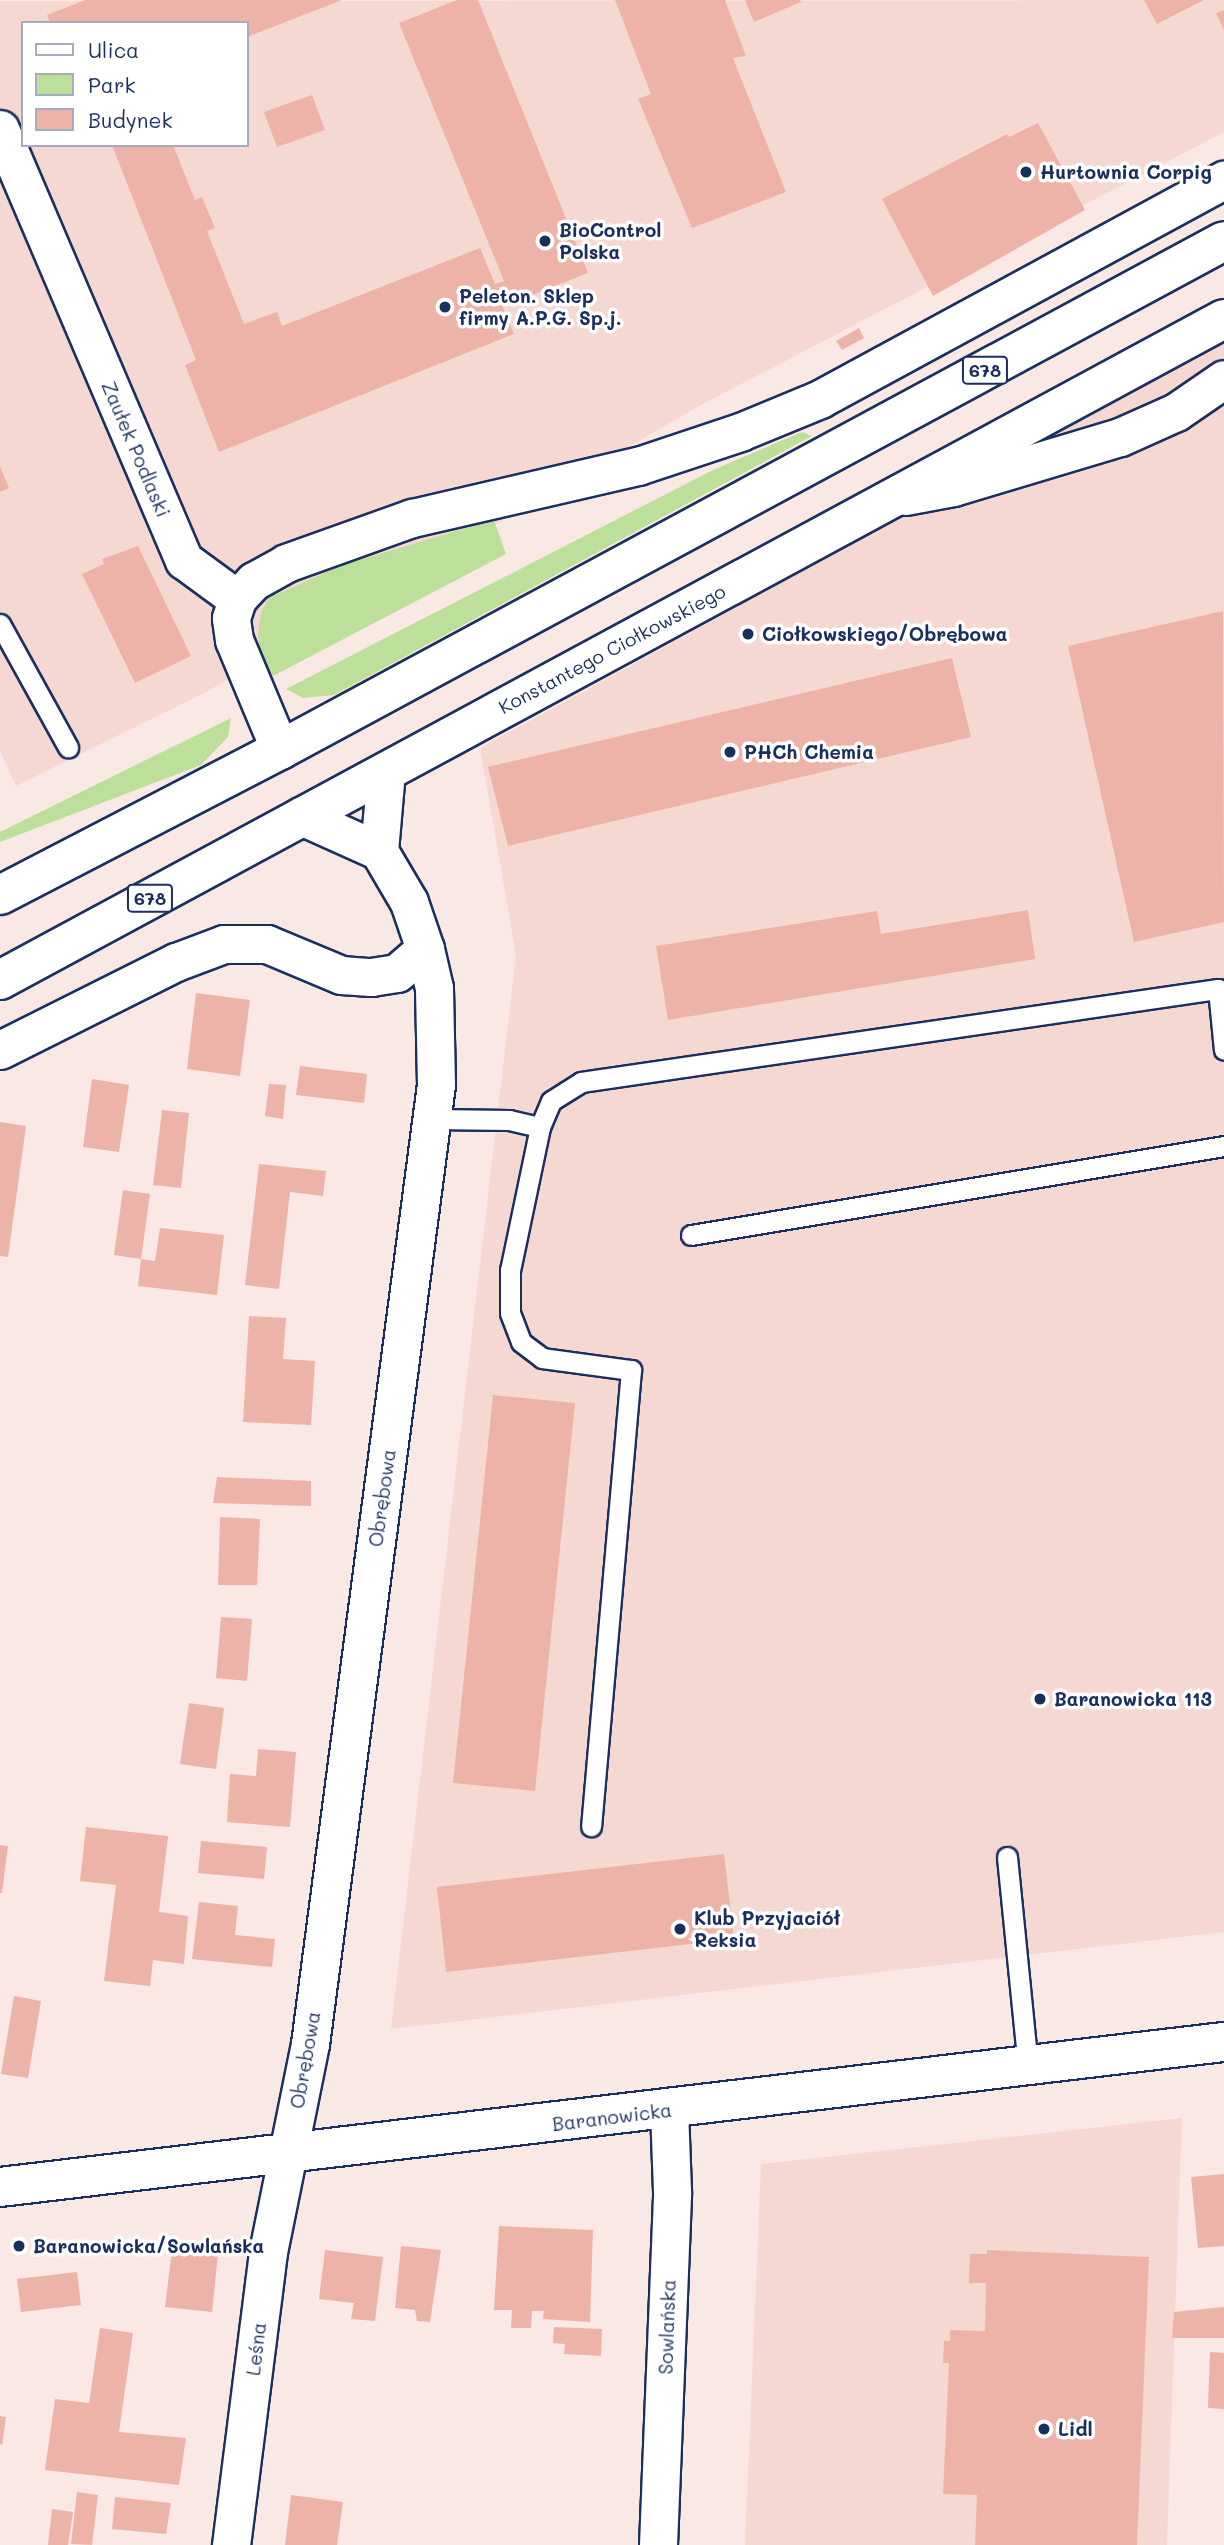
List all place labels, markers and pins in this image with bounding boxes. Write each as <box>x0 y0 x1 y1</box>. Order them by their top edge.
place label: Hurtownia Corpig <box>1040 161 1212 183</box>
marker: Hurtownia Corpig <box>1018 164 1034 180</box>
place label: BioControl Polska <box>559 219 661 263</box>
marker: BioControl Polska <box>537 233 553 249</box>
place label: Peleton. Sklep firmy A.P.G. Sp.j. <box>459 285 622 329</box>
marker: Peleton. Sklep firmy A.P.G. Sp.j. <box>437 299 453 315</box>
place label: Ciołkowskiego/Obrębowa <box>762 623 1007 645</box>
marker: Ciołkowskiego/Obrębowa <box>740 626 756 642</box>
place label: PHCh Chemia <box>744 741 874 763</box>
marker: PHCh Chemia <box>722 744 738 760</box>
place label: Baranowicka 113 <box>1054 1688 1212 1710</box>
marker: Baranowicka 113 <box>1032 1691 1048 1707</box>
place label: Klub Przyjaciół Reksia <box>694 1907 840 1951</box>
marker: Klub Przyjaciół Reksia <box>672 1921 688 1937</box>
place label: Baranowicka/Sowlańska <box>33 2235 264 2257</box>
marker: Baranowicka/Sowlańska <box>11 2238 27 2254</box>
place label: Lidl <box>1058 2418 1093 2440</box>
marker: Lidl <box>1036 2421 1052 2437</box>

